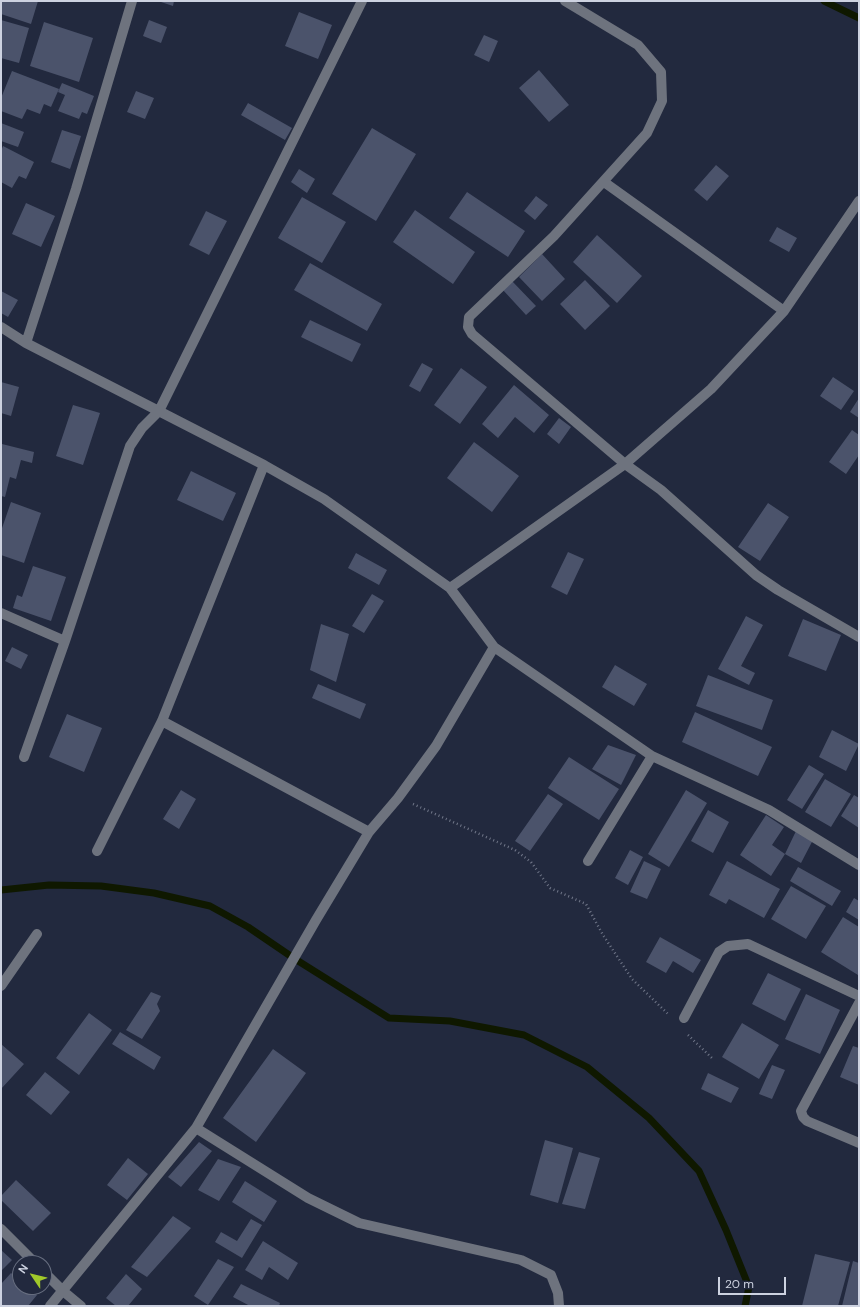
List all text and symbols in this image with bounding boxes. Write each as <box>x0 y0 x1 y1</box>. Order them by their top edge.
north arrow <box>12 1255 52 1295</box>
text: N <box>15 1261 31 1276</box>
scale bar <box>720 1269 788 1295</box>
text: 20 m <box>725 1276 754 1292</box>

